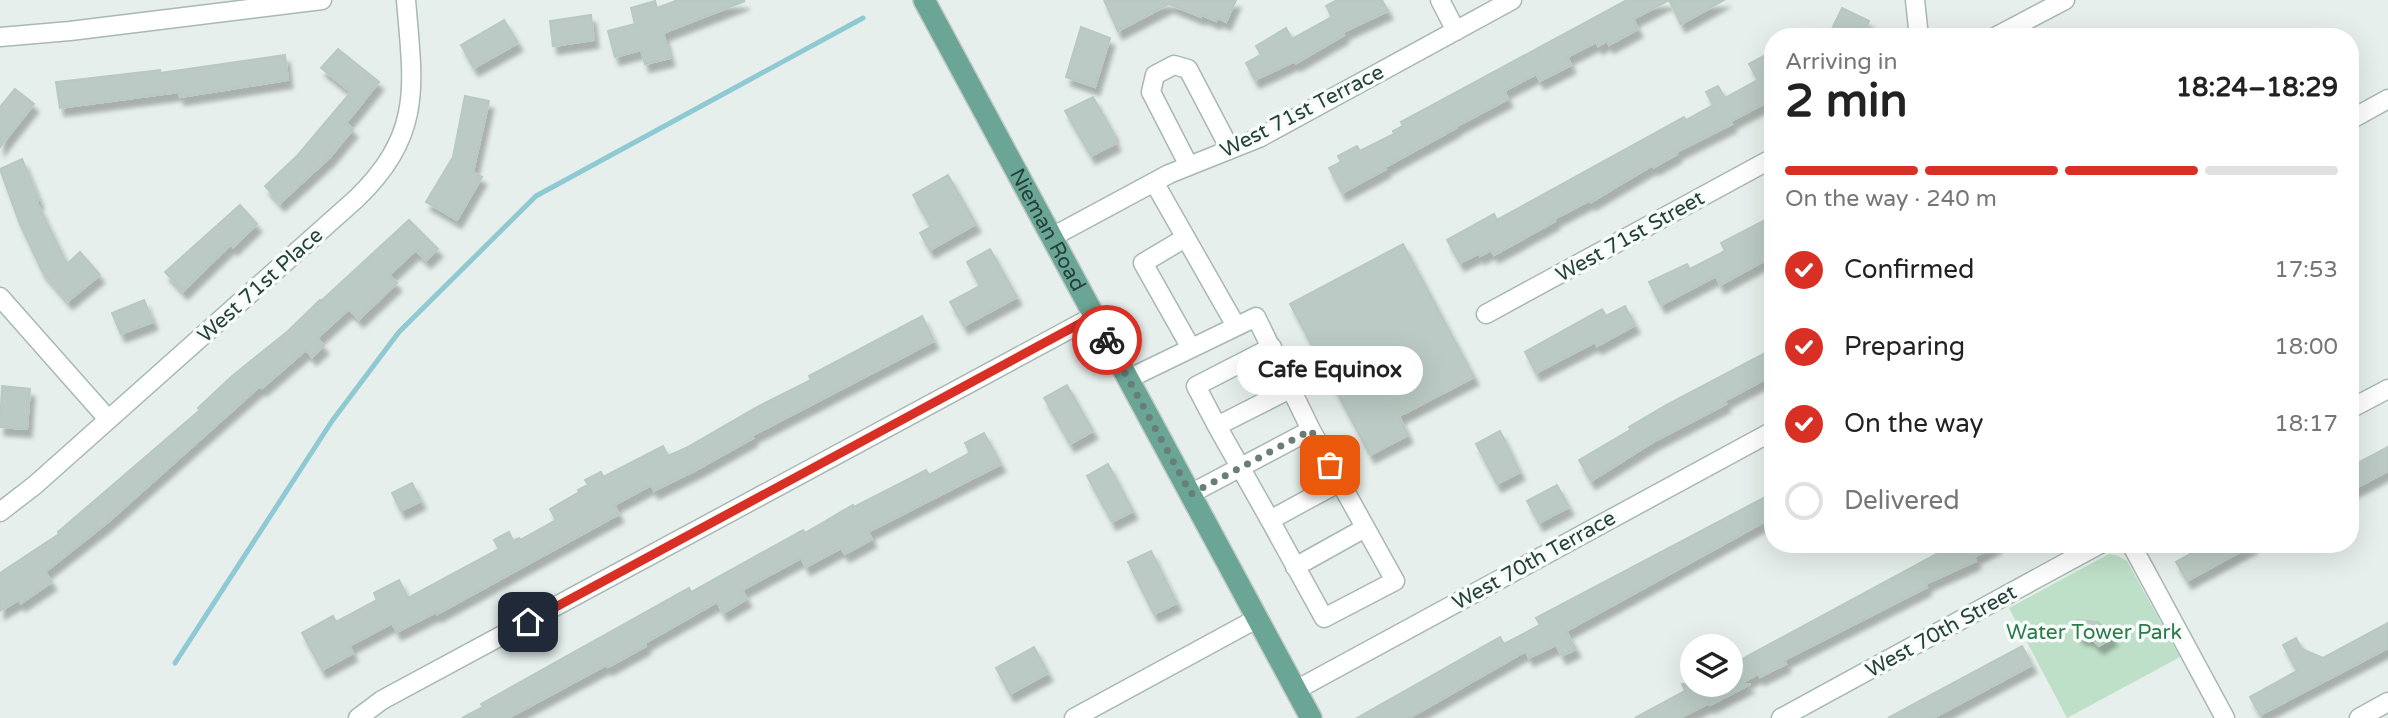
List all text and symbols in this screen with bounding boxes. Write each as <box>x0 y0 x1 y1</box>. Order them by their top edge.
text: Arriving in <box>1785 48 1898 76</box>
street label: West 71st Terrace <box>1216 59 1388 163</box>
text: 18:24–18:29 <box>2176 72 2338 103</box>
text: 2 min <box>1785 74 1908 129</box>
street label: Nieman Road <box>1004 164 1091 296</box>
street label: West 71st Street <box>1552 185 1709 287</box>
text: On the way · 240 m <box>1785 185 1997 213</box>
street label: West 71st Place <box>193 223 328 348</box>
icon: check <box>1785 251 1823 289</box>
text: Confirmed <box>1844 254 1974 285</box>
text: 17:53 <box>2274 256 2338 284</box>
courier <box>1072 305 1142 375</box>
icon: bike <box>1088 321 1126 359</box>
icon: check <box>1785 328 1823 366</box>
text: Preparing <box>1844 331 1965 362</box>
text: 18:00 <box>2274 333 2338 361</box>
callout: Cafe Equinox <box>1237 346 1423 395</box>
text: Cafe Equinox <box>1258 356 1402 384</box>
icon: check <box>1785 405 1823 443</box>
text: On the way <box>1844 408 1984 439</box>
text: 18:17 <box>2274 410 2338 438</box>
pin <box>1300 435 1360 495</box>
icon: bag <box>1311 446 1349 484</box>
text: Delivered <box>1844 485 1960 516</box>
street label: West 70th Terrace <box>1448 505 1620 616</box>
street label: West 70th Street <box>1862 580 2021 683</box>
pin <box>498 592 558 652</box>
icon: home <box>509 603 547 641</box>
park label: Water Tower Park <box>2006 620 2182 645</box>
map controls <box>1680 634 1743 697</box>
button: layers <box>1680 634 1743 697</box>

